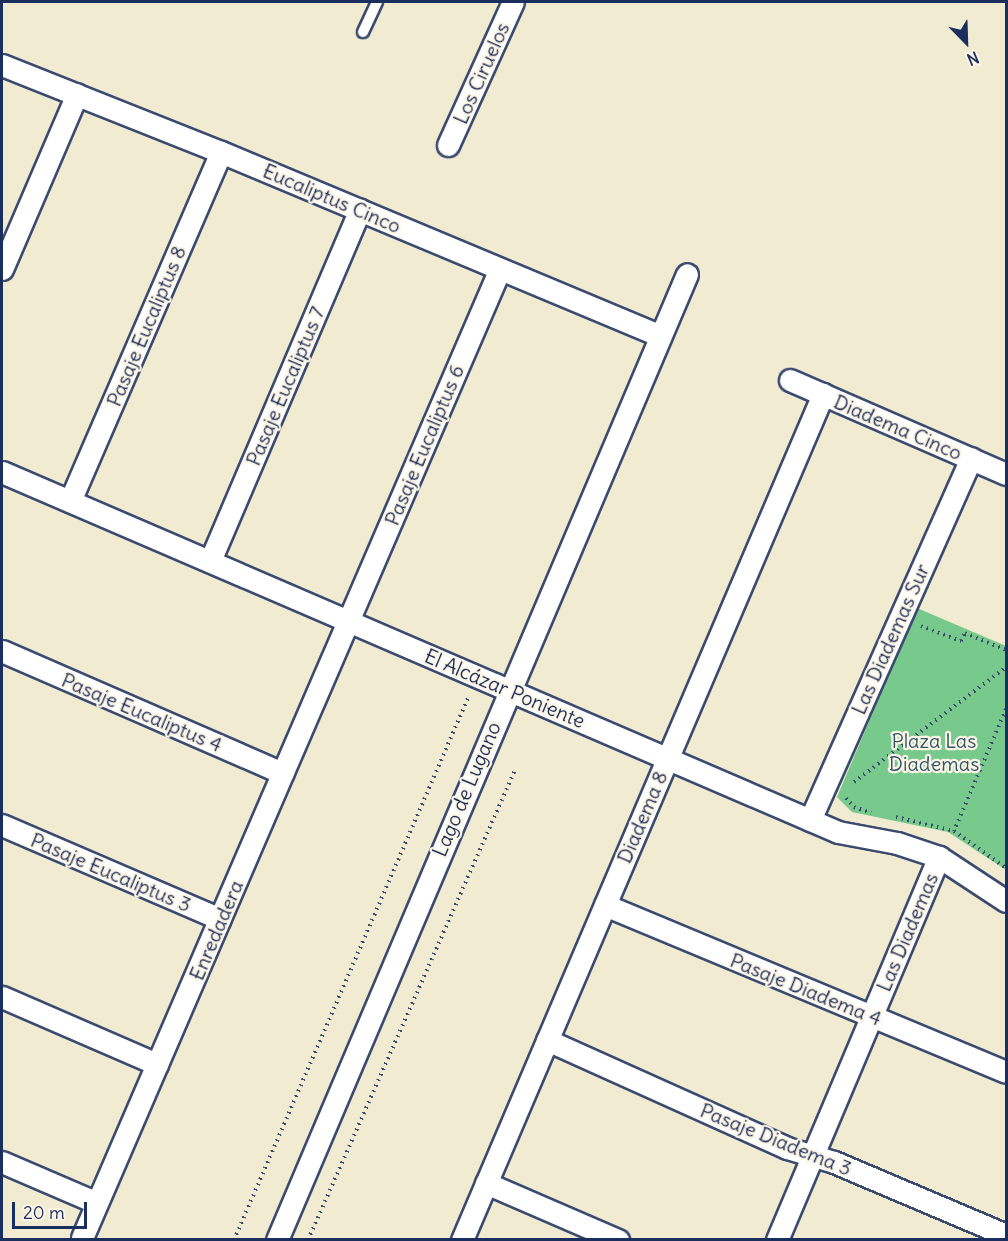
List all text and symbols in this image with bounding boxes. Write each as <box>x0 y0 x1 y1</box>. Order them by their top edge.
north arrow <box>936 12 996 72</box>
street label: Los Ciruelos <box>448 18 514 128</box>
text: N <box>964 47 982 70</box>
street label: Eucaliptus Cinco <box>259 158 405 238</box>
street label: Pasaje Eucaliptus 8 <box>101 242 191 410</box>
street label: Pasaje Eucaliptus 7 <box>241 303 329 469</box>
street label: Pasaje Eucaliptus 6 <box>379 361 469 529</box>
street label: Diadema Cinco <box>830 389 966 465</box>
street label: Las Diademas Sur <box>846 560 934 718</box>
street label: El Alcázar Poniente <box>421 643 589 733</box>
street label: Pasaje Eucaliptus 4 <box>58 667 226 757</box>
street label: Lago de Lugano <box>427 718 505 860</box>
park label: Plaza Las Diademas <box>889 728 979 775</box>
street label: Diadema 8 <box>612 767 672 867</box>
street label: Pasaje Eucaliptus 3 <box>27 827 195 917</box>
street label: Las Diademas <box>871 869 943 995</box>
street label: Enredadera <box>184 876 248 984</box>
street label: Pasaje Diadema 4 <box>727 948 885 1030</box>
street label: Pasaje Diadema 3 <box>697 1098 855 1180</box>
scale bar <box>15 1190 90 1228</box>
text: 20 m <box>23 1201 65 1224</box>

